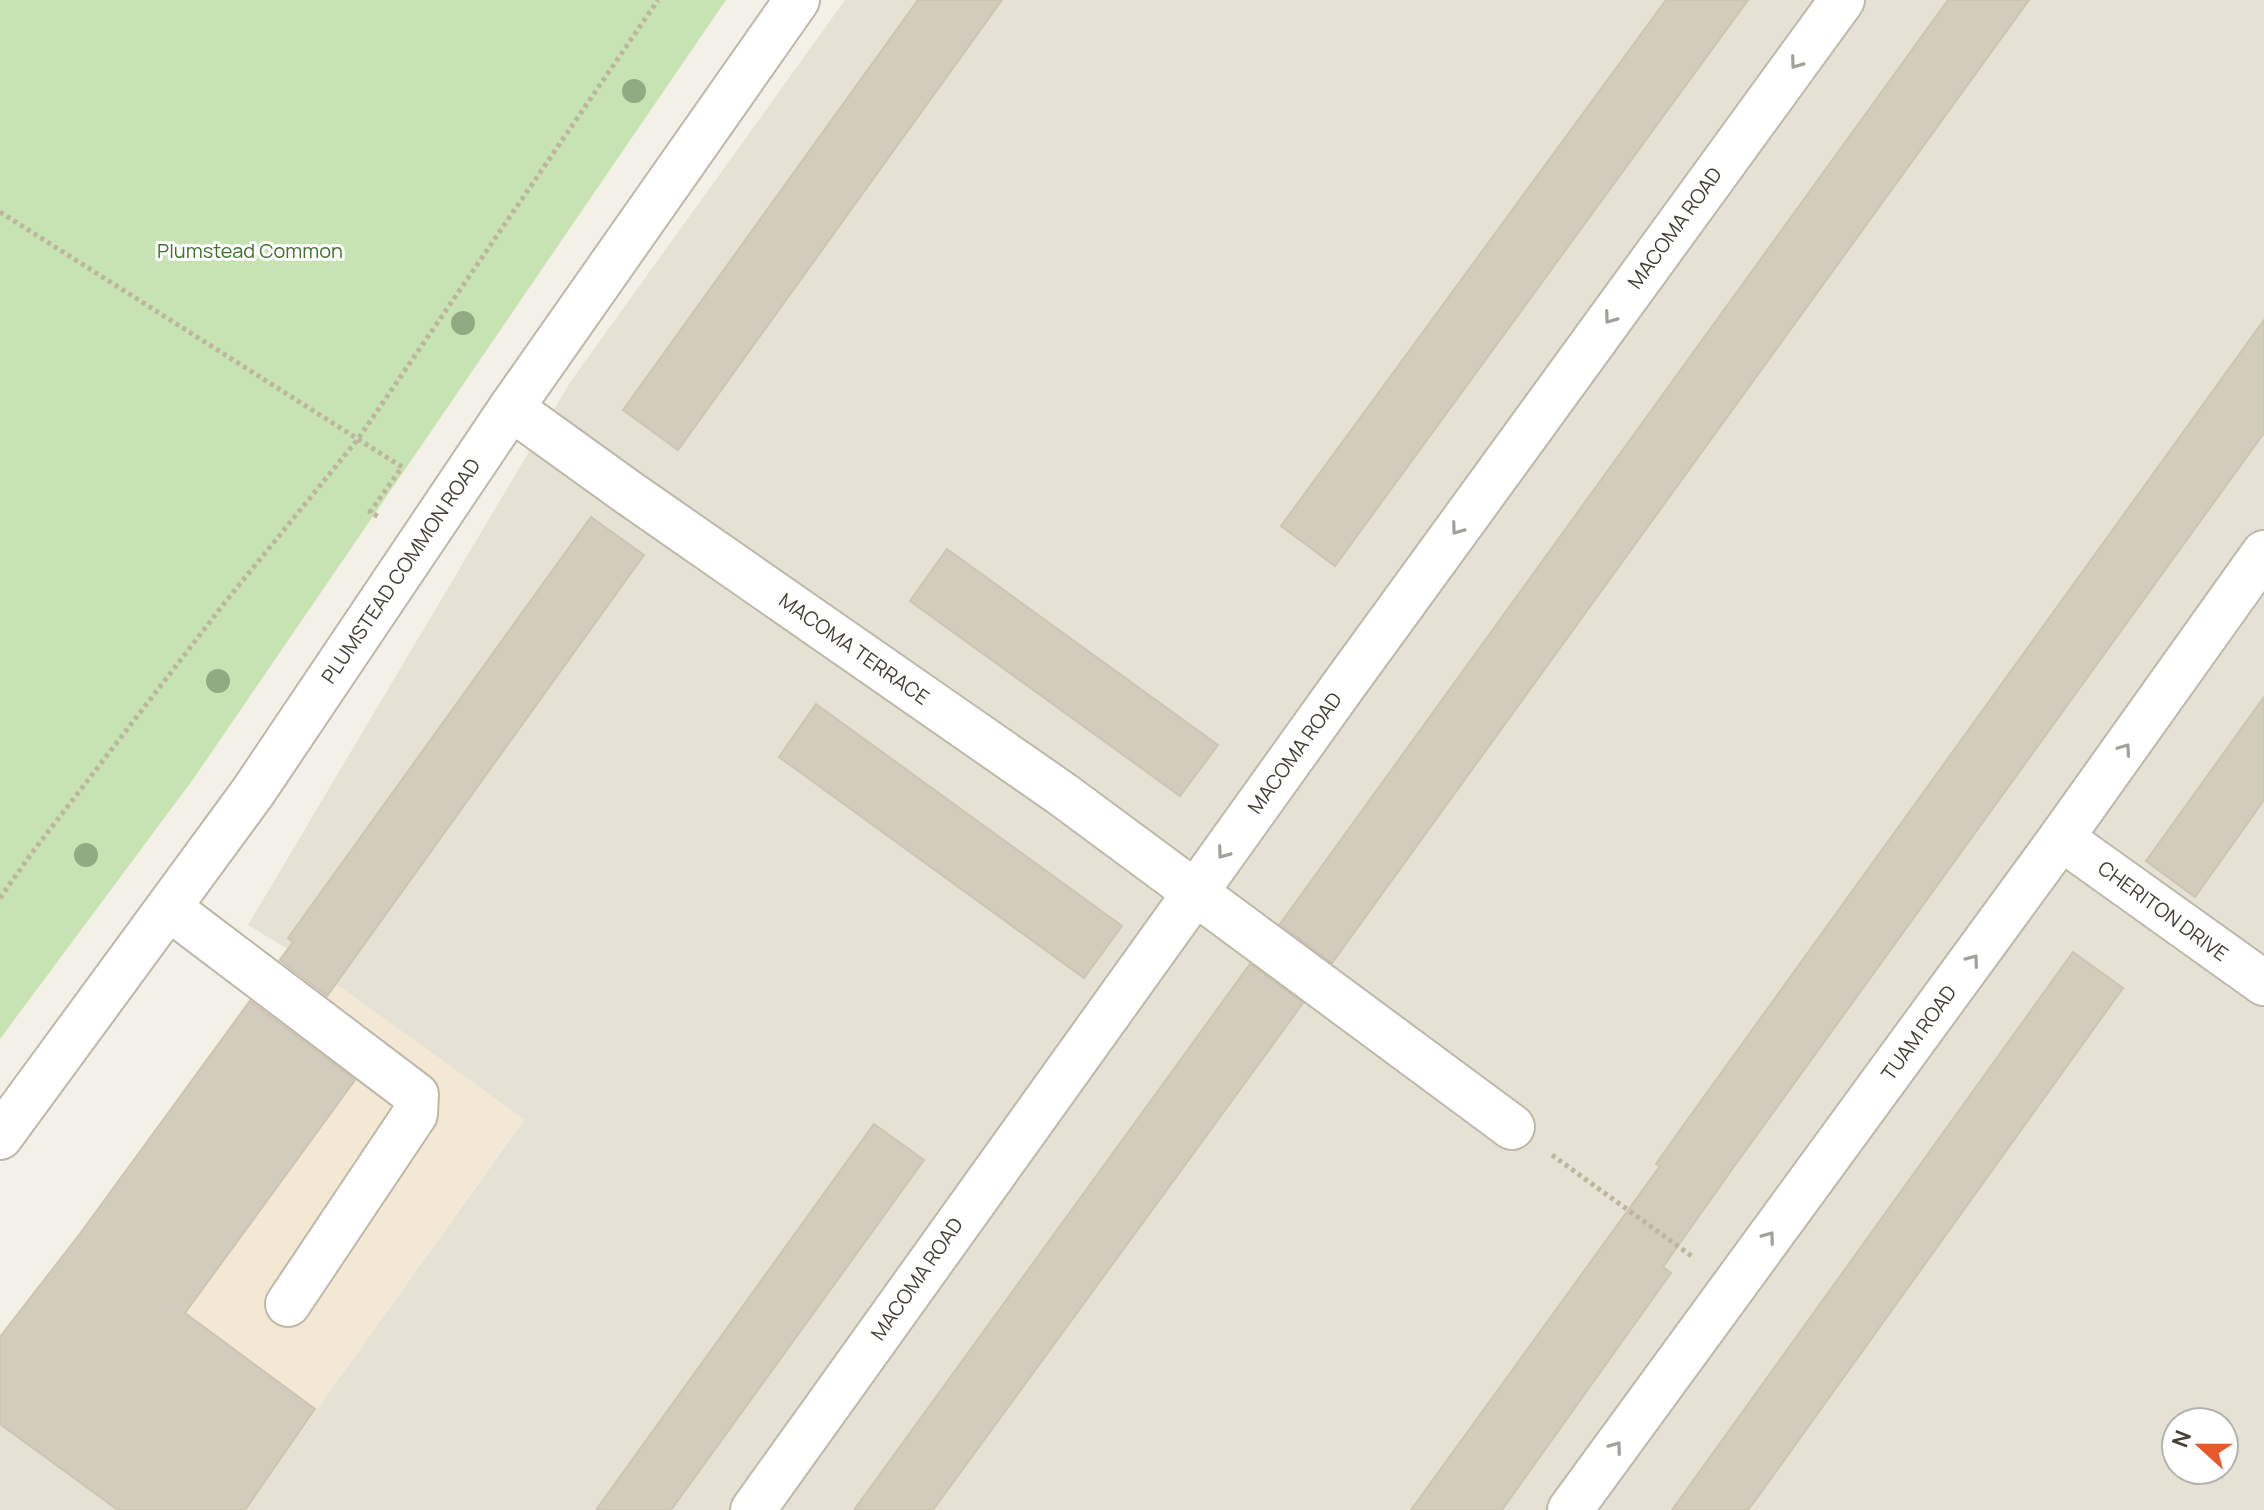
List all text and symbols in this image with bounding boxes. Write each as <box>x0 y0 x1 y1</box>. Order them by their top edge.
one-way arrow <box>1791 54 1806 69</box>
street label: MACOMA ROAD <box>1621 161 1728 294</box>
park label: Plumstead Common <box>157 237 343 264</box>
one-way arrow <box>1605 310 1620 324</box>
street label: PLUMSTEAD COMMON ROAD <box>315 453 486 689</box>
one-way arrow <box>1452 520 1467 535</box>
street label: MACOMA TERRACE <box>774 587 935 711</box>
street label: MACOMA ROAD <box>1241 686 1348 819</box>
one-way arrow <box>2115 743 2130 757</box>
one-way arrow <box>1218 845 1233 859</box>
street label: CHERITON DRIVE <box>2093 854 2234 967</box>
one-way arrow <box>1963 954 1977 968</box>
street label: TUAM ROAD <box>1875 980 1962 1086</box>
street label: MACOMA ROAD <box>864 1212 969 1345</box>
one-way arrow <box>1759 1231 1774 1246</box>
north arrow <box>2160 1406 2240 1486</box>
text: N <box>2164 1426 2198 1452</box>
one-way arrow <box>1606 1441 1620 1456</box>

